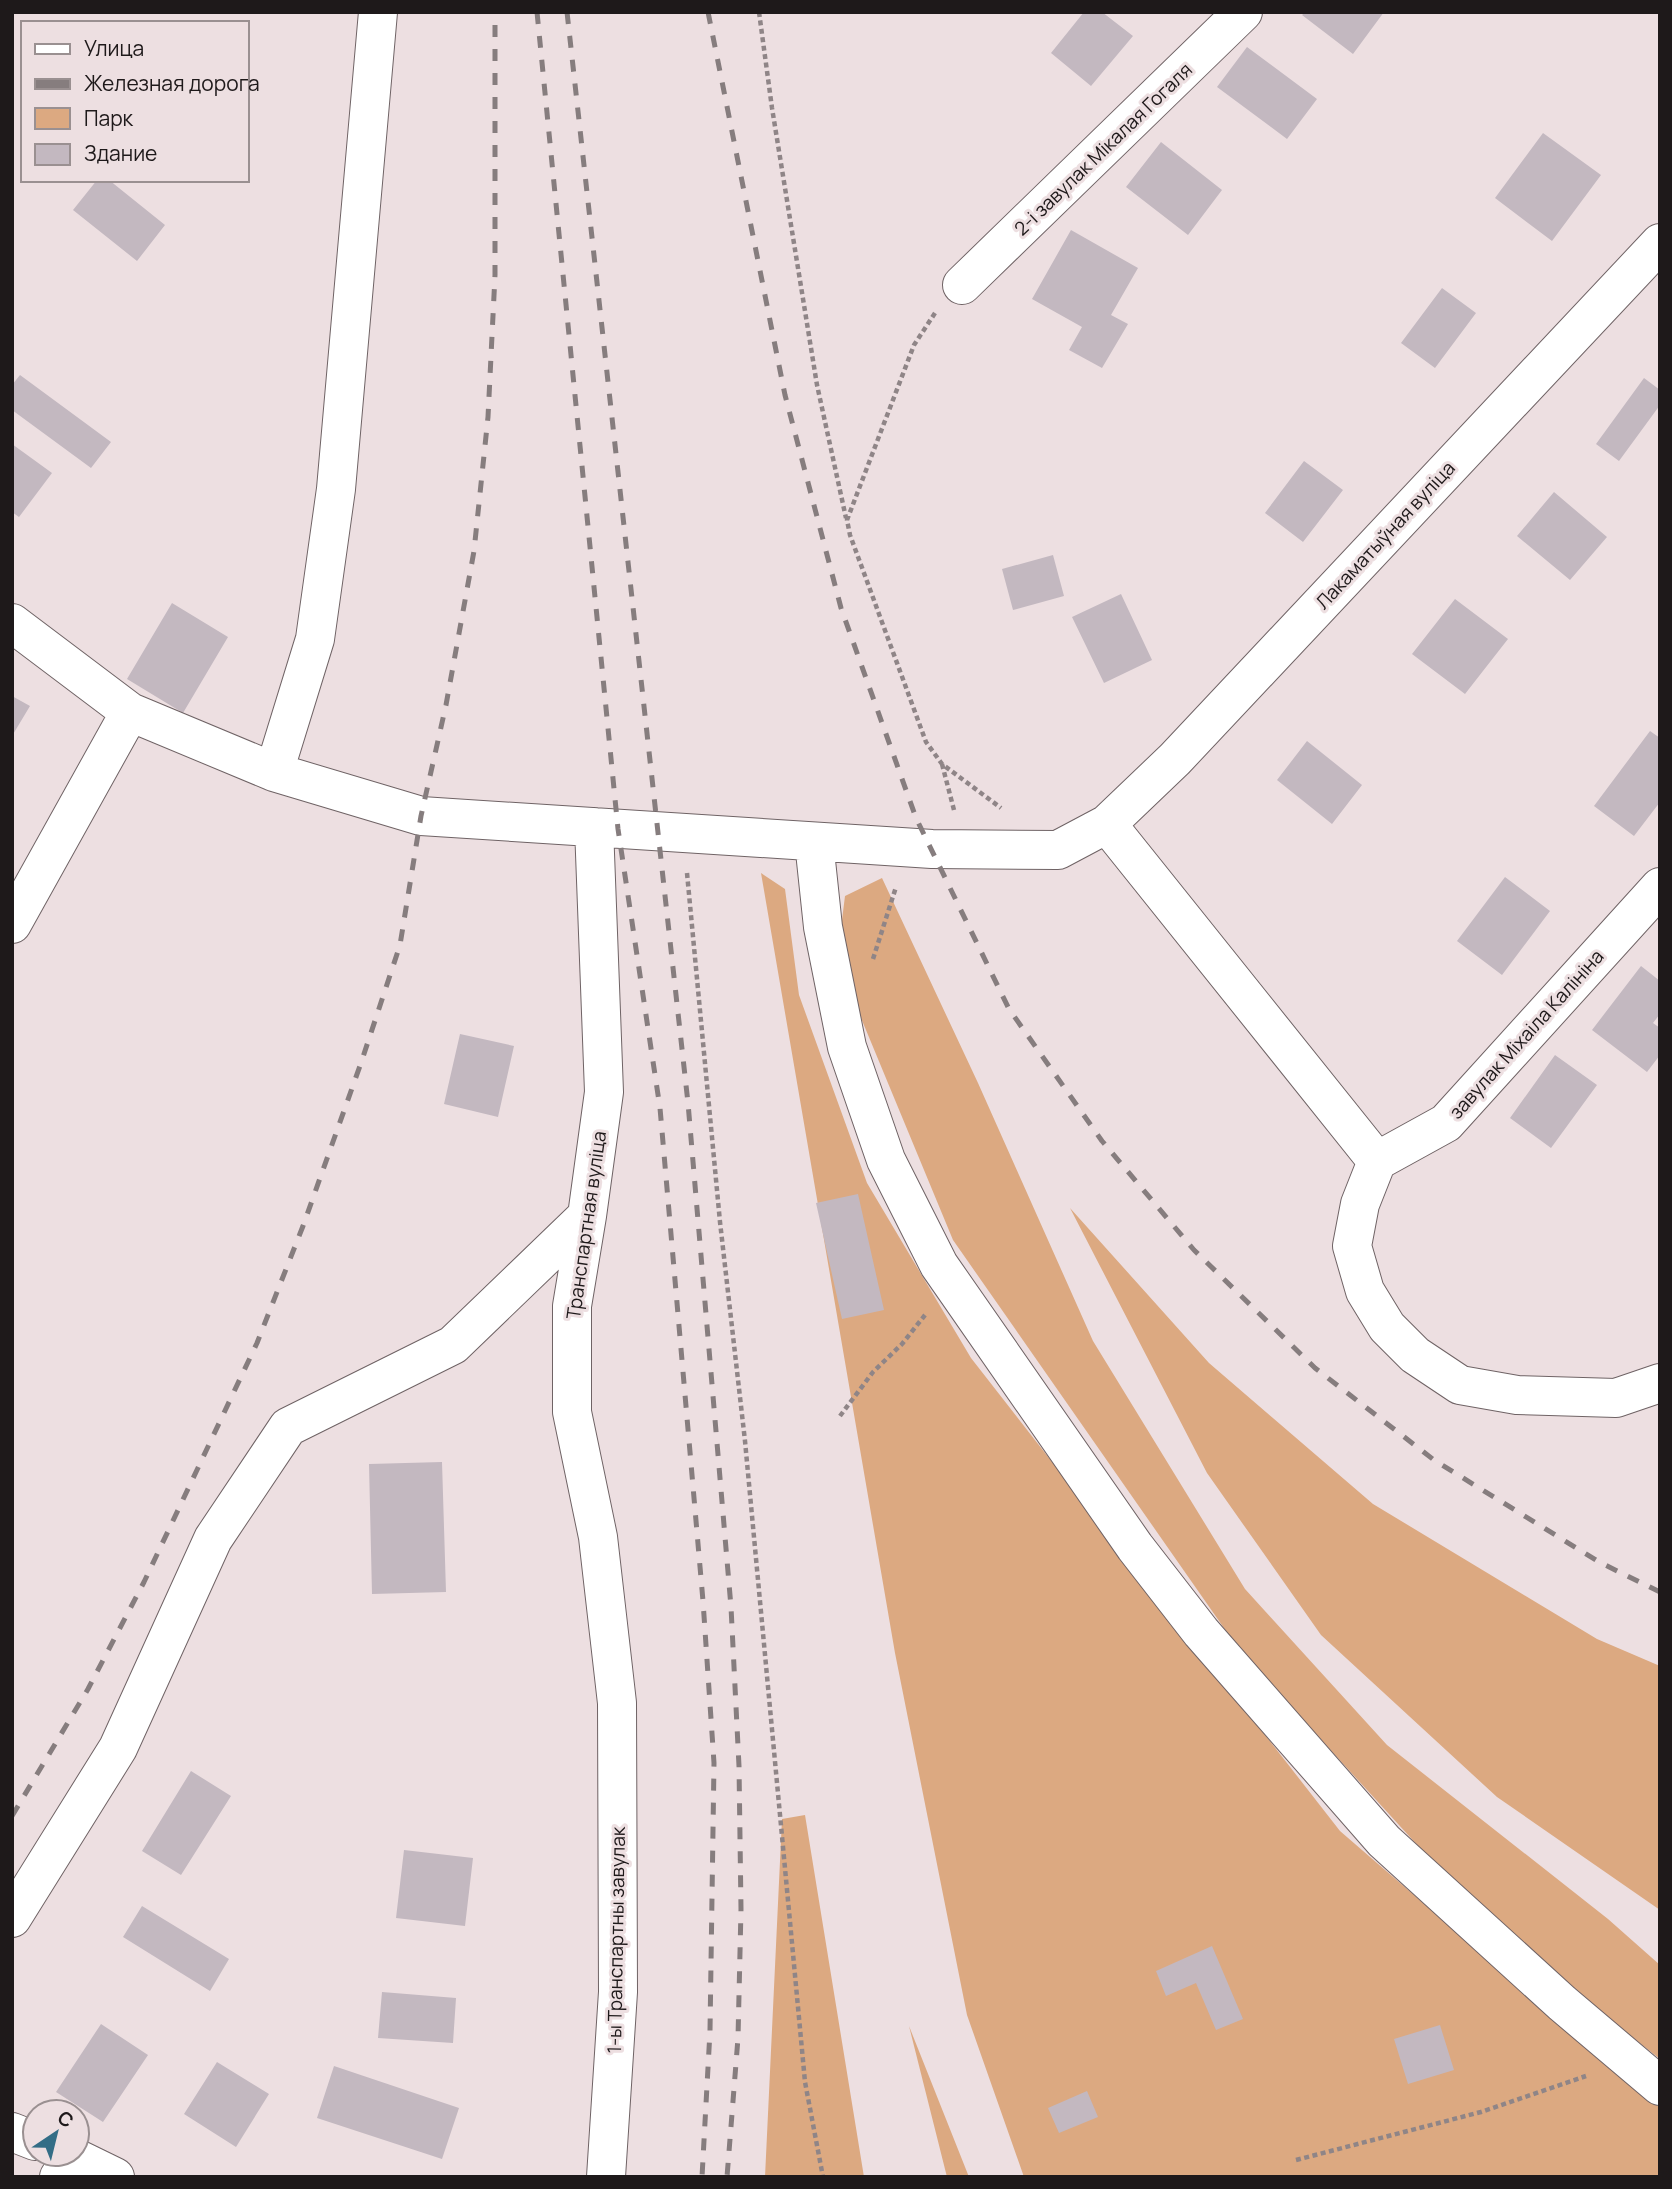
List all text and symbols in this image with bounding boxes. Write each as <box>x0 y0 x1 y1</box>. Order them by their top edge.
legend <box>21 21 248 182</box>
text: Улица <box>84 34 144 62</box>
street label: 2-і завулак Мікалая Гогаля <box>1008 57 1198 241</box>
text: Железная дорога <box>84 69 260 97</box>
text: Парк <box>84 104 134 132</box>
text: Здание <box>84 139 157 167</box>
street label: Лакаматыўная вуліца <box>1310 455 1460 615</box>
street label: завулак Міхаіла Калініна <box>1443 944 1609 1124</box>
street label: Транспартная вуліца <box>560 1129 612 1321</box>
street label: 1-ы Транспартны завулак <box>601 1826 631 2054</box>
north arrow <box>21 2098 91 2168</box>
text: С <box>53 2104 79 2134</box>

